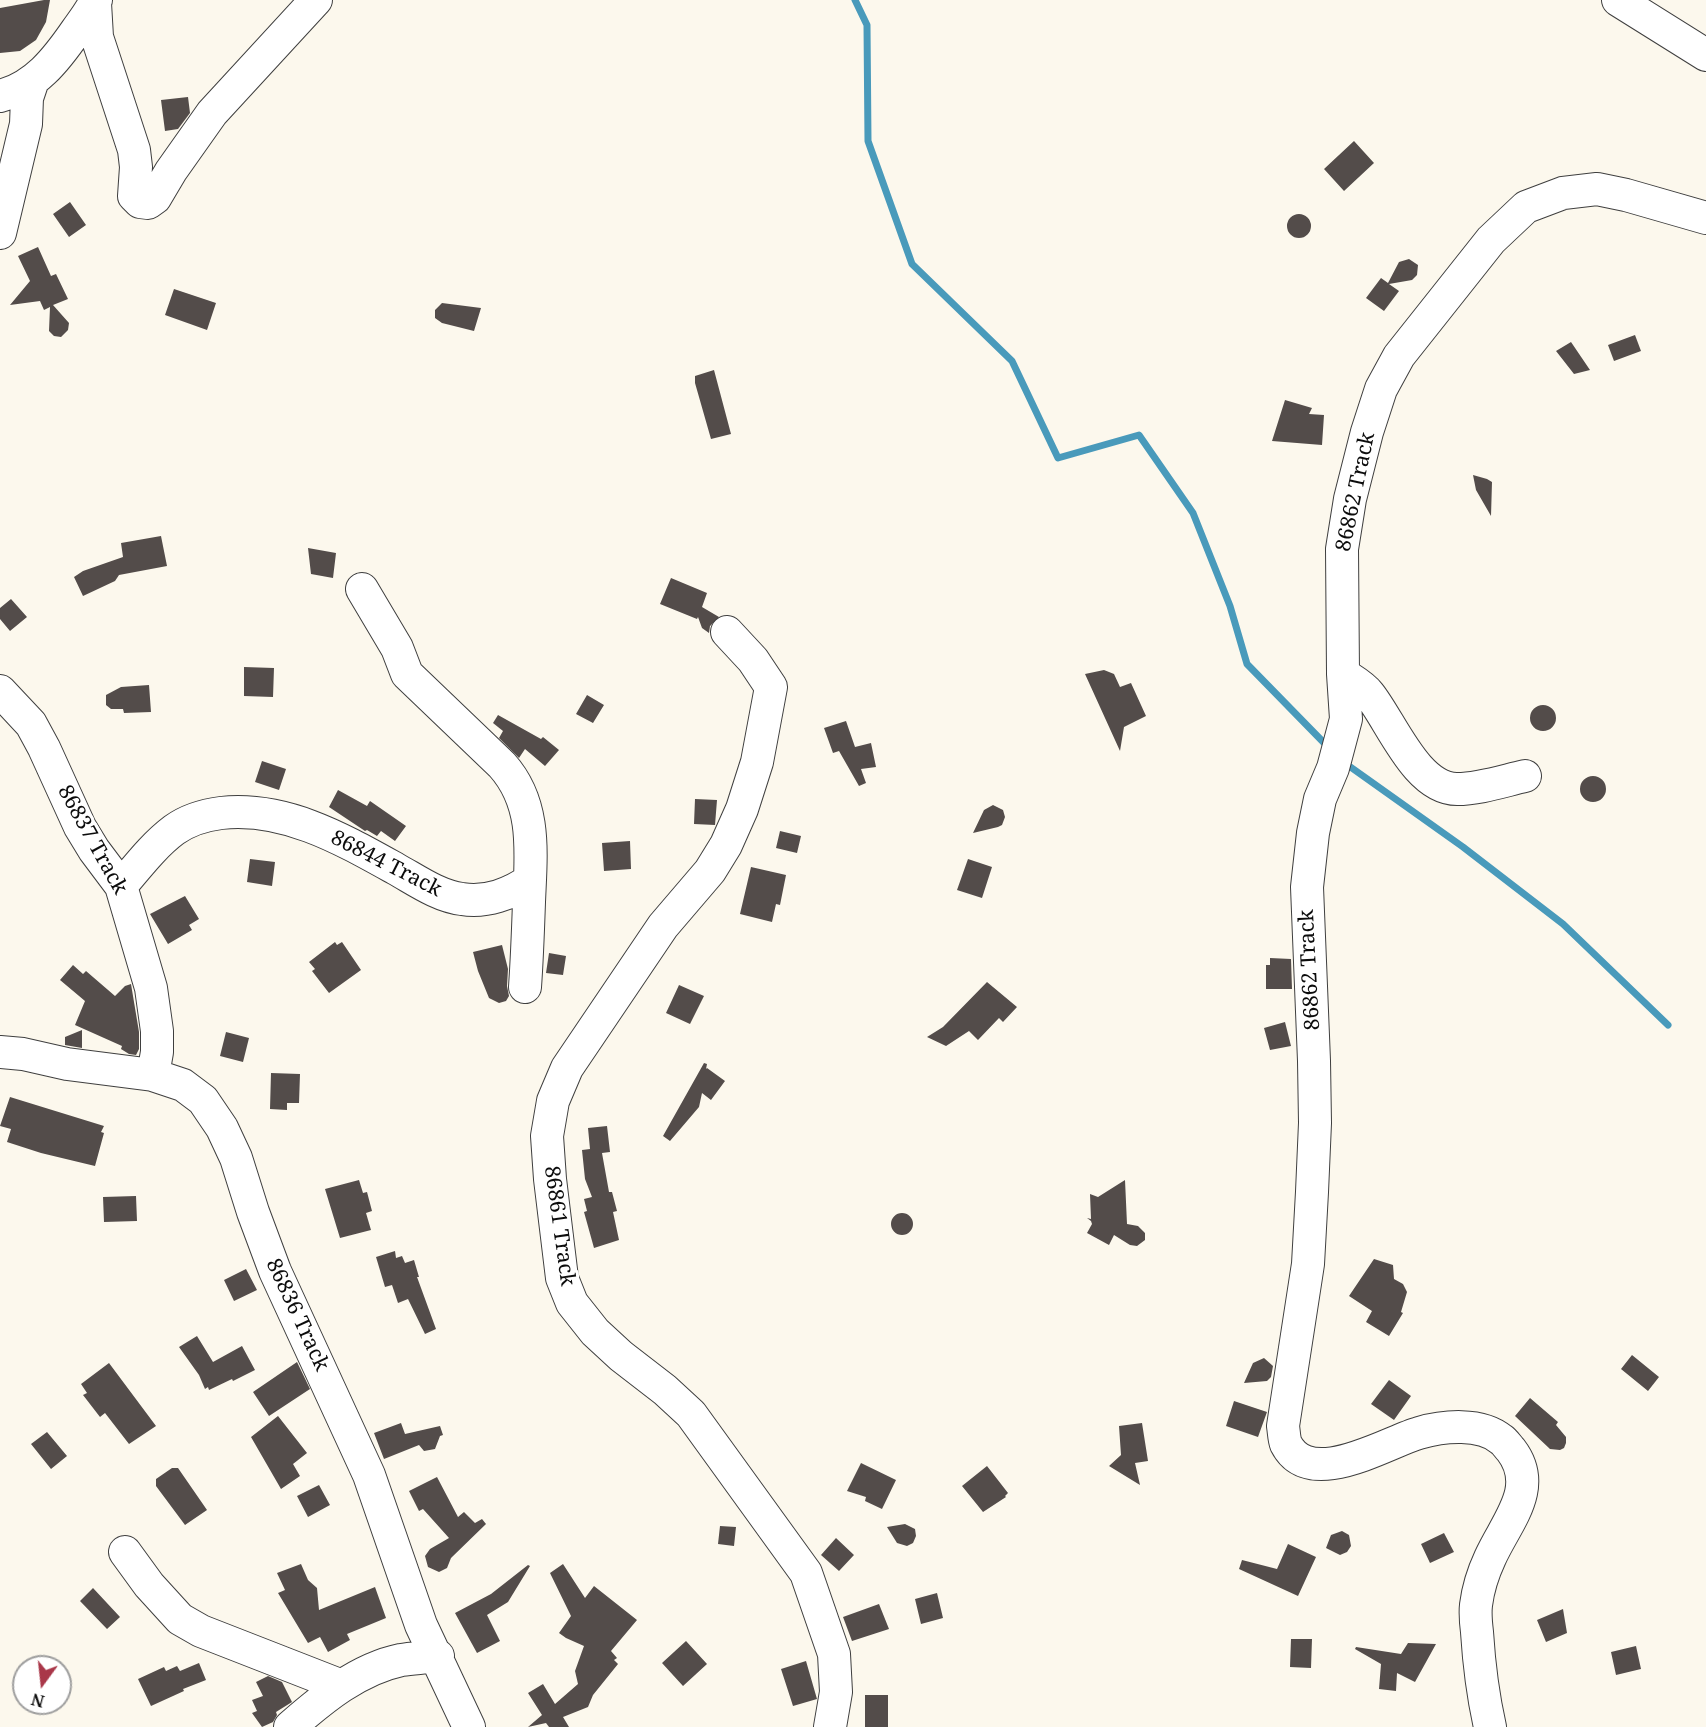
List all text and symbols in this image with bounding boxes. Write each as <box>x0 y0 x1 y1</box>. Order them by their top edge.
street label: 86862 Track <box>1331 430 1381 554</box>
street label: 86837 Track <box>52 781 132 899</box>
street label: 86844 Track <box>326 825 446 903</box>
street label: 86862 Track <box>1294 909 1326 1031</box>
street label: 86861 Track <box>538 1164 580 1288</box>
street label: 86836 Track <box>260 1255 334 1375</box>
north arrow <box>12 1655 72 1715</box>
text: N <box>29 1688 47 1713</box>

